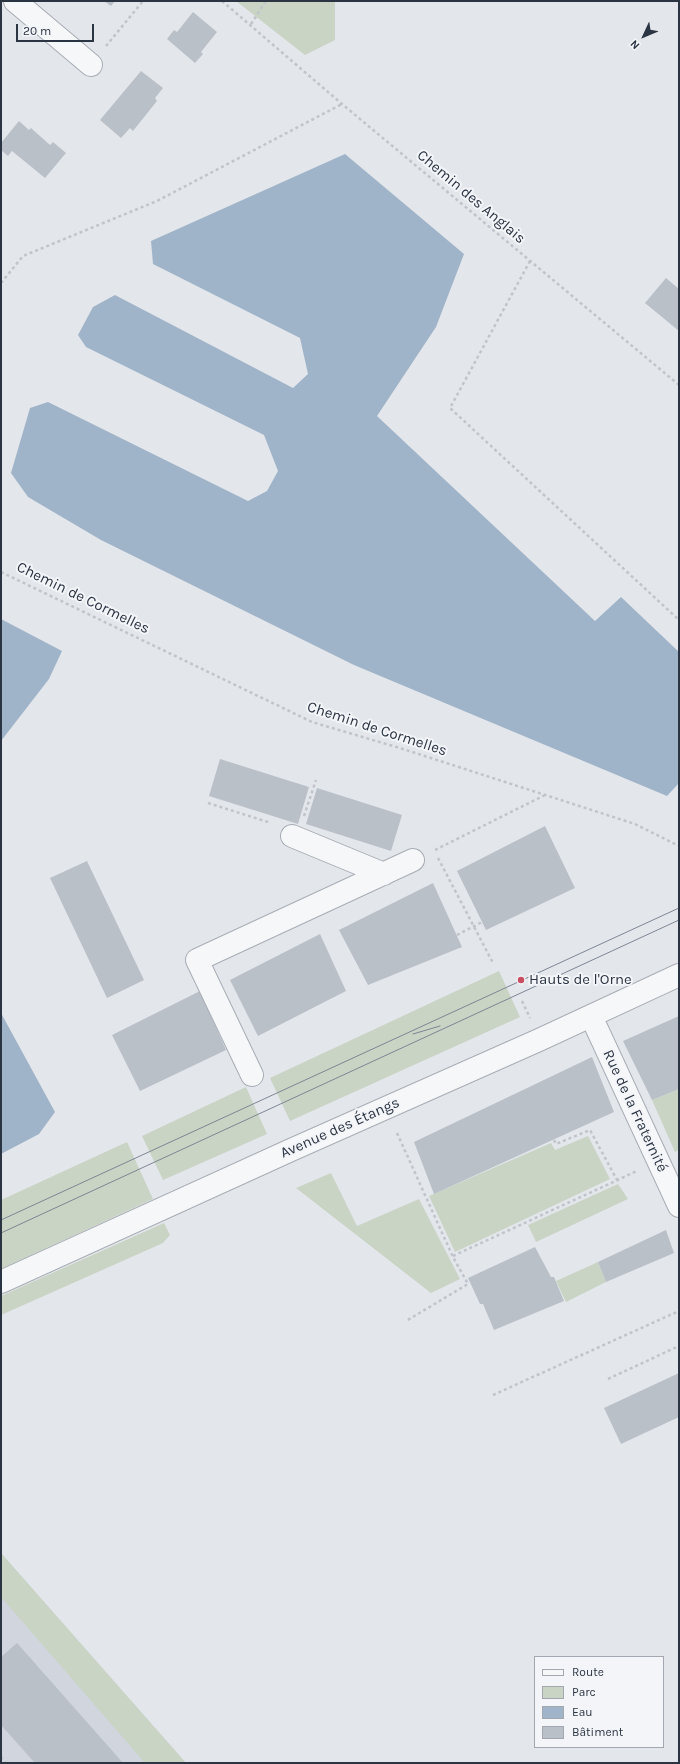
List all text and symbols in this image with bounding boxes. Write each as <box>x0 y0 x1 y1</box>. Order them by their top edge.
scale bar <box>18 16 96 42</box>
north arrow <box>624 16 664 56</box>
text: 20 m <box>23 24 51 38</box>
text: N <box>628 37 642 52</box>
street label: Chemin des Anglais <box>413 146 529 248</box>
street label: Chemin de Cormelles <box>14 558 152 638</box>
street label: Chemin de Cormelles <box>305 698 449 760</box>
place label: Hauts de l'Orne <box>529 971 632 989</box>
marker: Hauts de l'Orne <box>516 975 526 985</box>
street label: Rue de la Fraternité <box>599 1047 671 1175</box>
street label: Avenue des Étangs <box>278 1094 402 1162</box>
legend <box>534 1656 664 1748</box>
text: Route <box>572 1665 604 1679</box>
text: Parc <box>572 1685 596 1699</box>
text: Eau <box>572 1705 593 1719</box>
text: Bâtiment <box>572 1725 623 1739</box>

